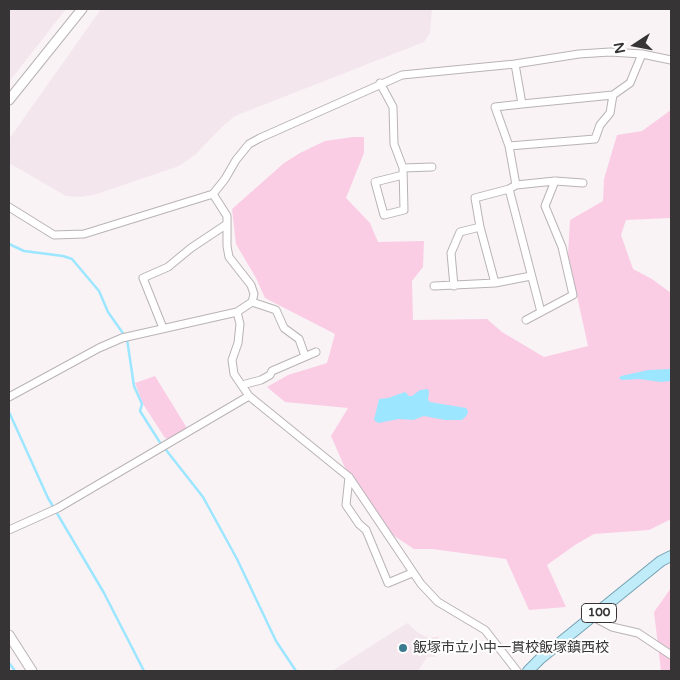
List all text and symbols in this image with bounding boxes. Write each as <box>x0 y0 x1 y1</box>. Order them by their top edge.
north arrow <box>610 20 660 70</box>
text: N <box>610 41 629 55</box>
road number: 100 <box>582 604 616 622</box>
place label: 飯塚市立小中一貫校飯塚鎮西校 <box>413 640 609 656</box>
marker: 飯塚市立小中一貫校飯塚鎮西校 <box>397 642 409 654</box>

